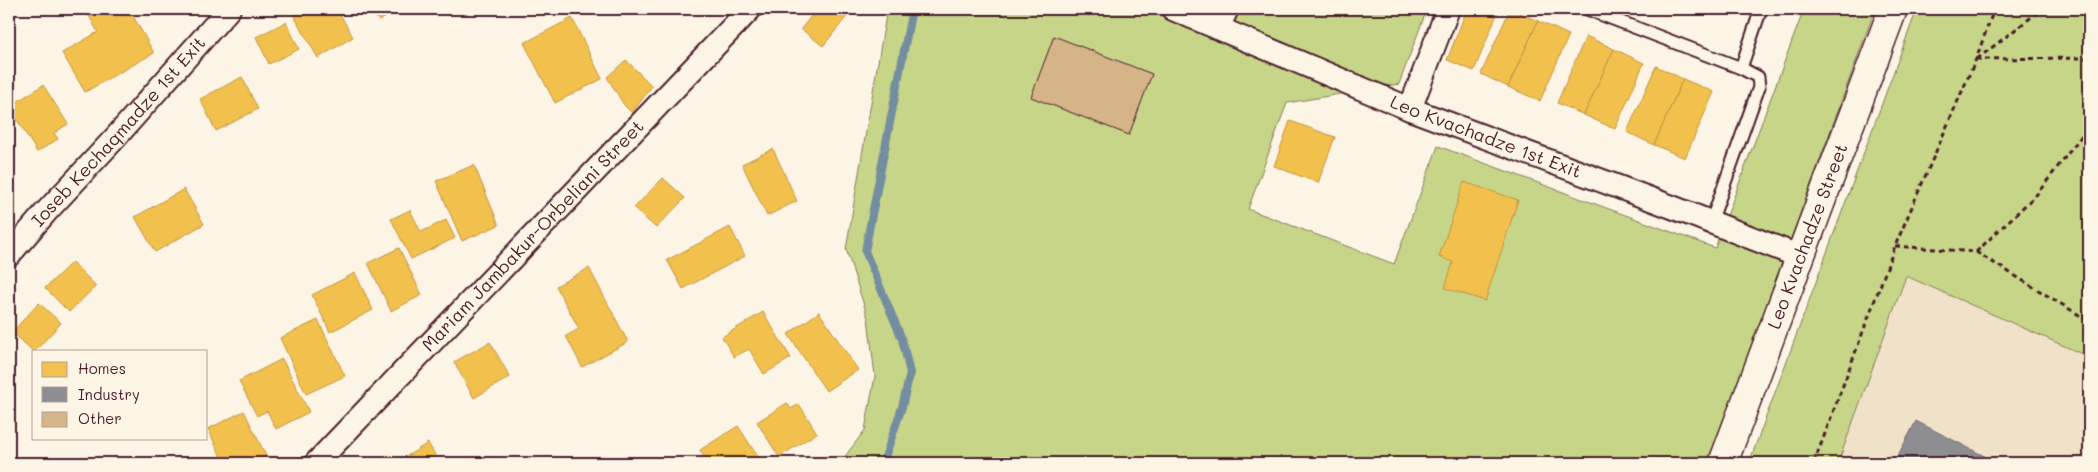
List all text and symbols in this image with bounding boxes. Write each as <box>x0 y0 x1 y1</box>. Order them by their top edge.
street label: Ioseb Kechaqmadze 1st Exit <box>26 31 210 231</box>
street label: Leo Kvachadze 1st Exit <box>1387 89 1585 183</box>
street label: Mariam Jambakur-Orbeliani Street <box>416 114 649 356</box>
street label: Leo Kvachadze Street <box>1761 140 1853 332</box>
legend <box>32 350 208 440</box>
text: Homes <box>78 358 126 378</box>
text: Industry <box>78 384 140 404</box>
text: Other <box>78 408 122 428</box>

